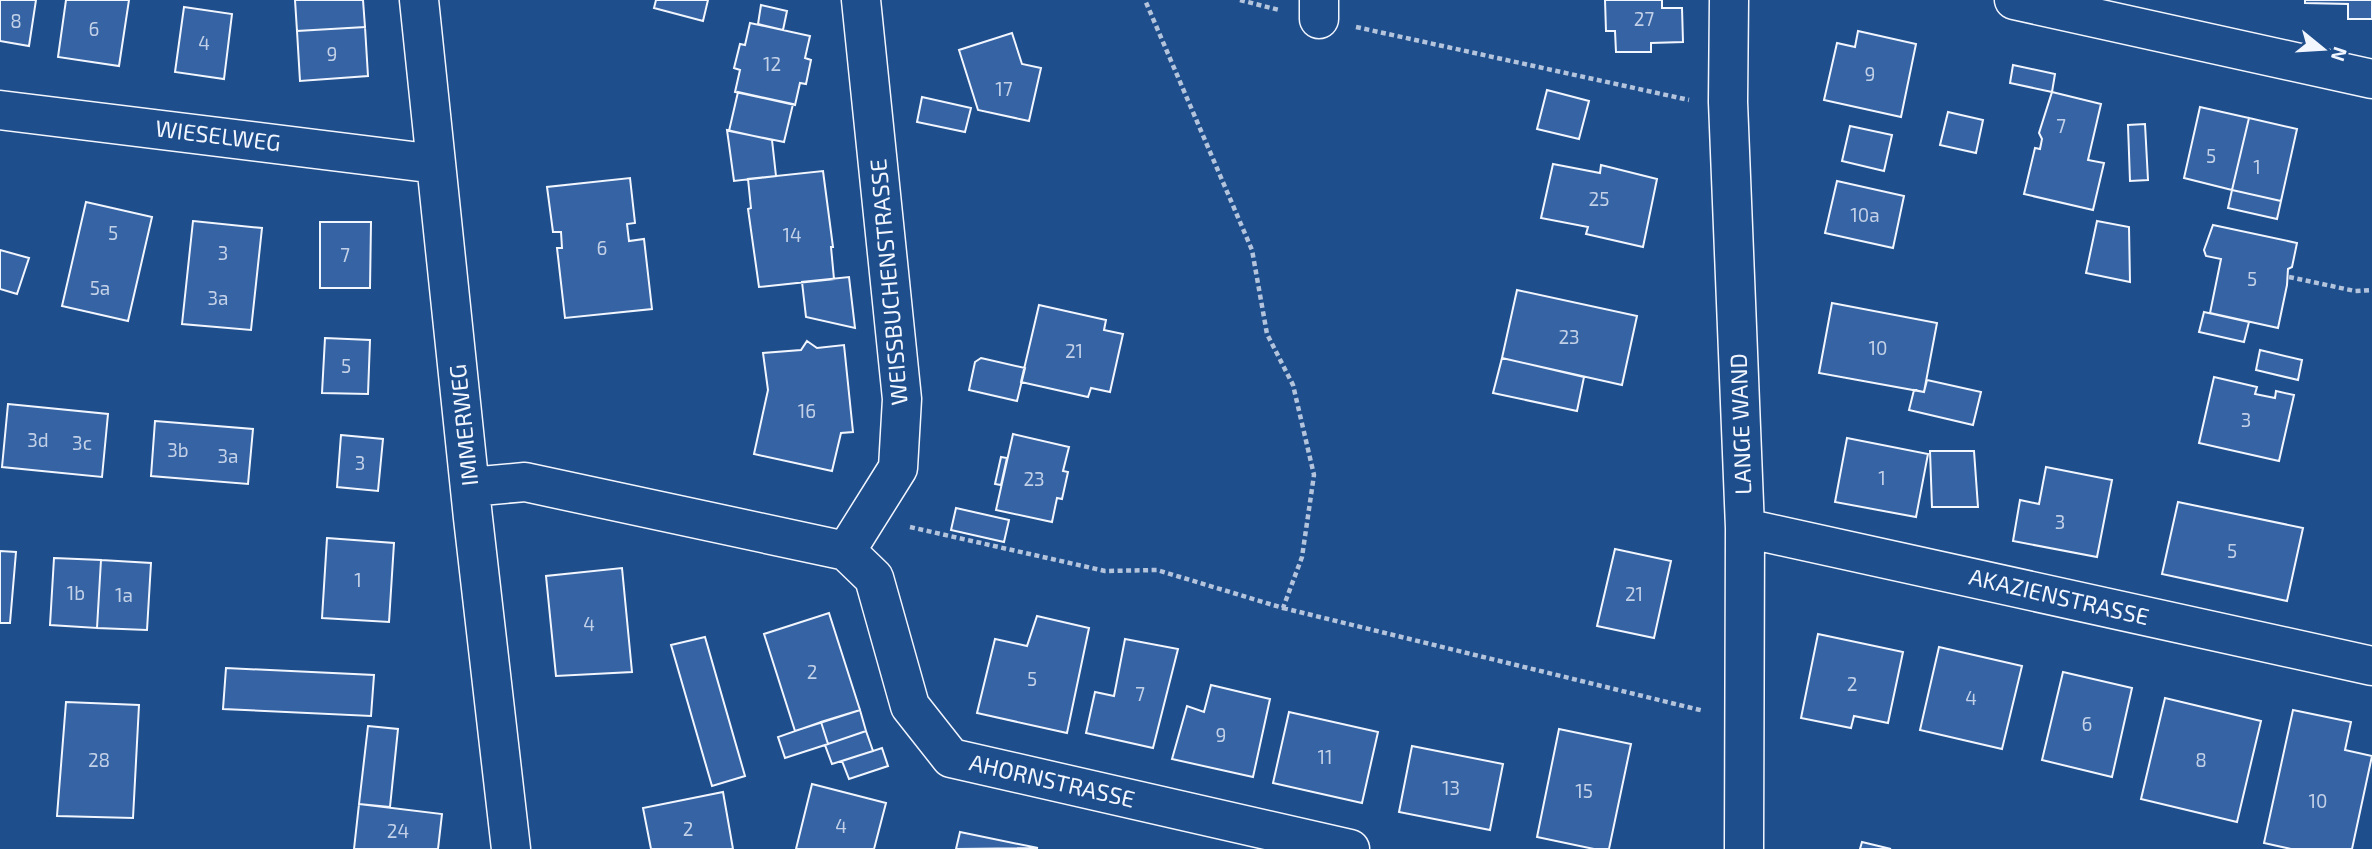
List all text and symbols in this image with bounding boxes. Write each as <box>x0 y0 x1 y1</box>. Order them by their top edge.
house number: 27 <box>1634 7 1654 30</box>
house number: 8 <box>10 9 22 32</box>
north arrow <box>2288 14 2358 84</box>
house number: 6 <box>89 17 99 40</box>
house number: 4 <box>198 31 210 54</box>
house number: 9 <box>327 42 337 65</box>
text: N <box>2327 44 2353 64</box>
house number: 12 <box>763 52 781 75</box>
house number: 9 <box>1865 62 1875 85</box>
house number: 17 <box>995 77 1013 100</box>
street label: WIESELWEG <box>154 113 282 157</box>
house number: 7 <box>2056 114 2066 137</box>
house number: 5 <box>2206 144 2216 167</box>
house number: 1 <box>2253 155 2261 178</box>
street label: WEISSBUCHENSTRASSE <box>863 158 913 406</box>
house number: 25 <box>1589 187 1609 210</box>
house number: 10a <box>1850 203 1880 226</box>
house number: 5 <box>108 221 118 244</box>
house number: 14 <box>782 223 802 246</box>
house number: 6 <box>597 236 607 259</box>
house number: 3 <box>218 241 228 264</box>
house number: 7 <box>340 243 350 266</box>
house number: 5 <box>2247 267 2257 290</box>
house number: 5a <box>90 276 110 299</box>
house number: 3a <box>208 286 229 309</box>
house number: 23 <box>1558 325 1580 348</box>
house number: 10 <box>1868 336 1888 359</box>
house number: 21 <box>1065 339 1083 362</box>
street label: LANGE WAND <box>1724 353 1756 495</box>
house number: 5 <box>341 354 351 377</box>
street label: IMMERWEG <box>443 363 483 487</box>
house number: 16 <box>798 399 816 422</box>
house number: 3 <box>2241 408 2251 431</box>
house number: 3d <box>27 428 49 451</box>
house number: 3c <box>72 431 92 454</box>
house number: 3b <box>167 438 189 461</box>
house number: 3a <box>218 444 239 467</box>
house number: 3 <box>355 451 365 474</box>
house number: 1 <box>1878 466 1886 489</box>
house number: 23 <box>1023 467 1045 490</box>
house number: 3 <box>2055 510 2065 533</box>
house number: 5 <box>2227 539 2237 562</box>
street label: AKAZIENSTRASSE <box>1967 562 2152 630</box>
house number: 1 <box>354 568 362 591</box>
house number: 1b <box>67 581 85 604</box>
house number: 21 <box>1625 582 1643 605</box>
house number: 1a <box>115 583 133 606</box>
house number: 4 <box>583 612 595 635</box>
house number: 2 <box>807 660 817 683</box>
house number: 5 <box>1027 667 1037 690</box>
house number: 2 <box>1847 672 1857 695</box>
house number: 7 <box>1135 682 1145 705</box>
house number: 4 <box>1965 686 1977 709</box>
house number: 6 <box>2082 712 2092 735</box>
house number: 9 <box>1216 723 1226 746</box>
house number: 11 <box>1317 745 1333 768</box>
street label: AHORNSTRASSE <box>967 747 1138 813</box>
house number: 28 <box>88 748 110 771</box>
house number: 8 <box>2195 748 2207 771</box>
house number: 13 <box>1442 776 1460 799</box>
house number: 15 <box>1575 779 1593 802</box>
house number: 10 <box>2308 789 2328 812</box>
house number: 4 <box>835 814 847 837</box>
house number: 2 <box>683 817 693 840</box>
house number: 24 <box>387 819 409 842</box>

